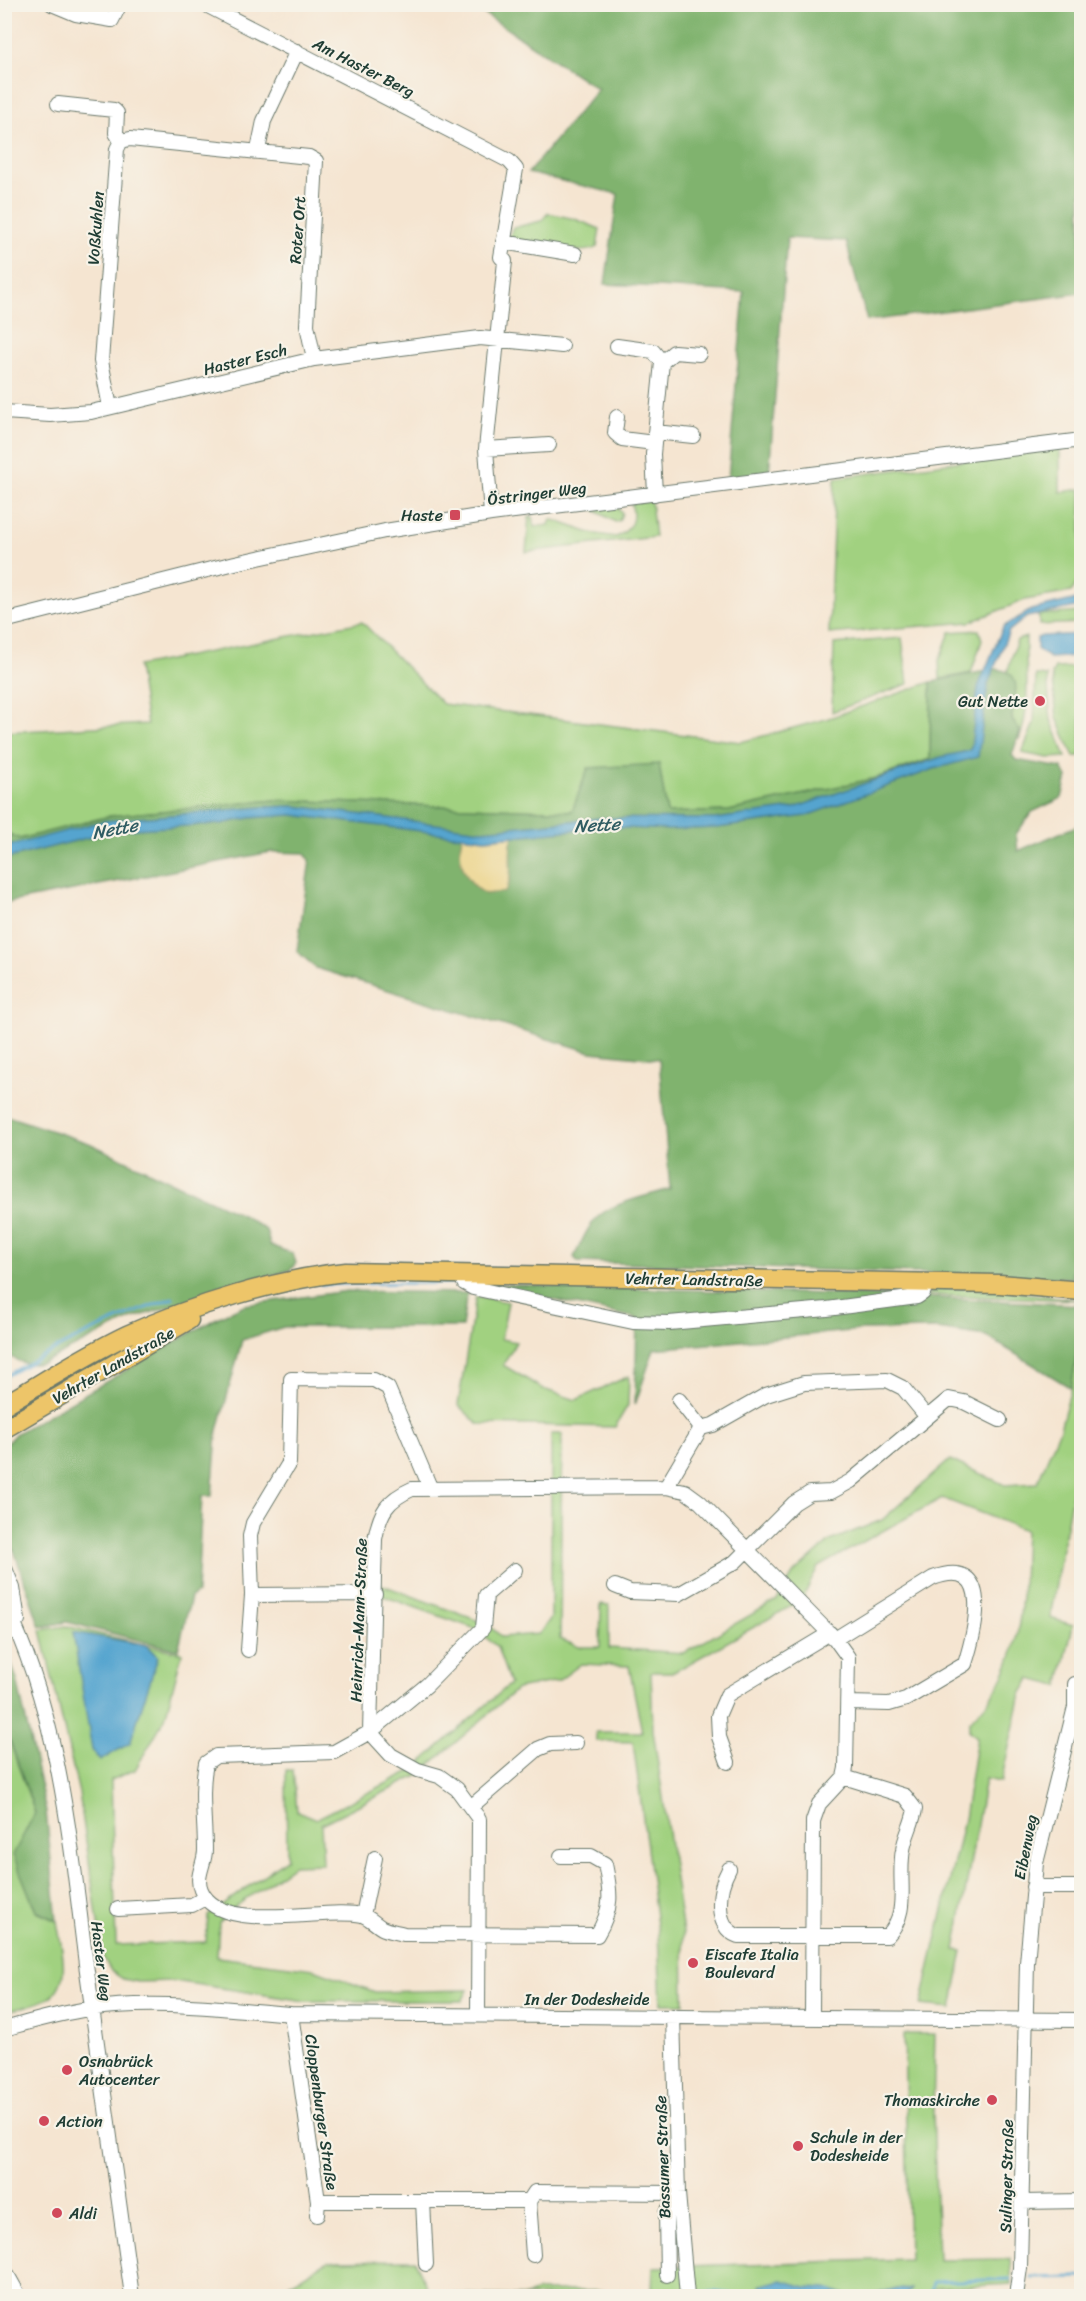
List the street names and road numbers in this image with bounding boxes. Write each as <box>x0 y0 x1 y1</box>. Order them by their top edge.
street label: Am Haster Berg <box>307 29 420 106</box>
street label: Voßkuhlen <box>78 190 113 266</box>
street label: Roter Ort <box>281 195 314 265</box>
street label: Haster Esch <box>200 335 290 384</box>
street label: Östringer Weg <box>486 473 588 514</box>
street label: Vehrter Landstraße <box>625 1264 763 1295</box>
street label: Vehrter Landstraße <box>46 1319 180 1412</box>
street label: Heinrich-Mann-Straße <box>341 1538 376 1703</box>
street label: Eibenweg <box>1005 1812 1046 1882</box>
street label: Haster Weg <box>82 1919 121 2003</box>
street label: In der Dodesheide <box>524 1985 650 2014</box>
street label: Cloppenburger Straße <box>296 2032 347 2192</box>
street label: Bassumer Straße <box>646 2095 679 2219</box>
street label: Sulinger Straße <box>991 2119 1022 2233</box>

